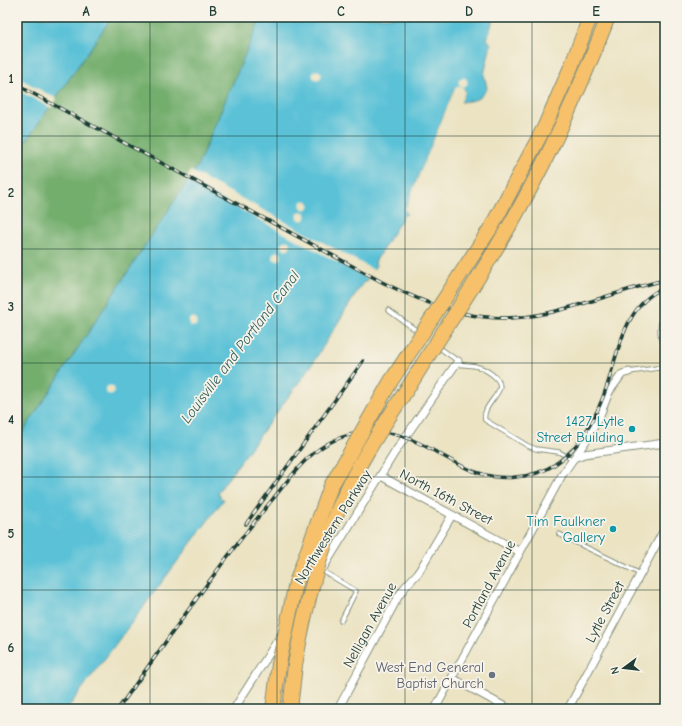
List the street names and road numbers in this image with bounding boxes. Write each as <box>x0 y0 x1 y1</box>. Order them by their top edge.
street label: North 16th Street <box>397 465 496 529</box>
street label: Northwestern Parkway <box>291 466 375 587</box>
street label: Portland Avenue <box>459 537 519 631</box>
street label: Lytle Street <box>582 578 629 646</box>
street label: Nelligan Avenue <box>339 579 401 671</box>

